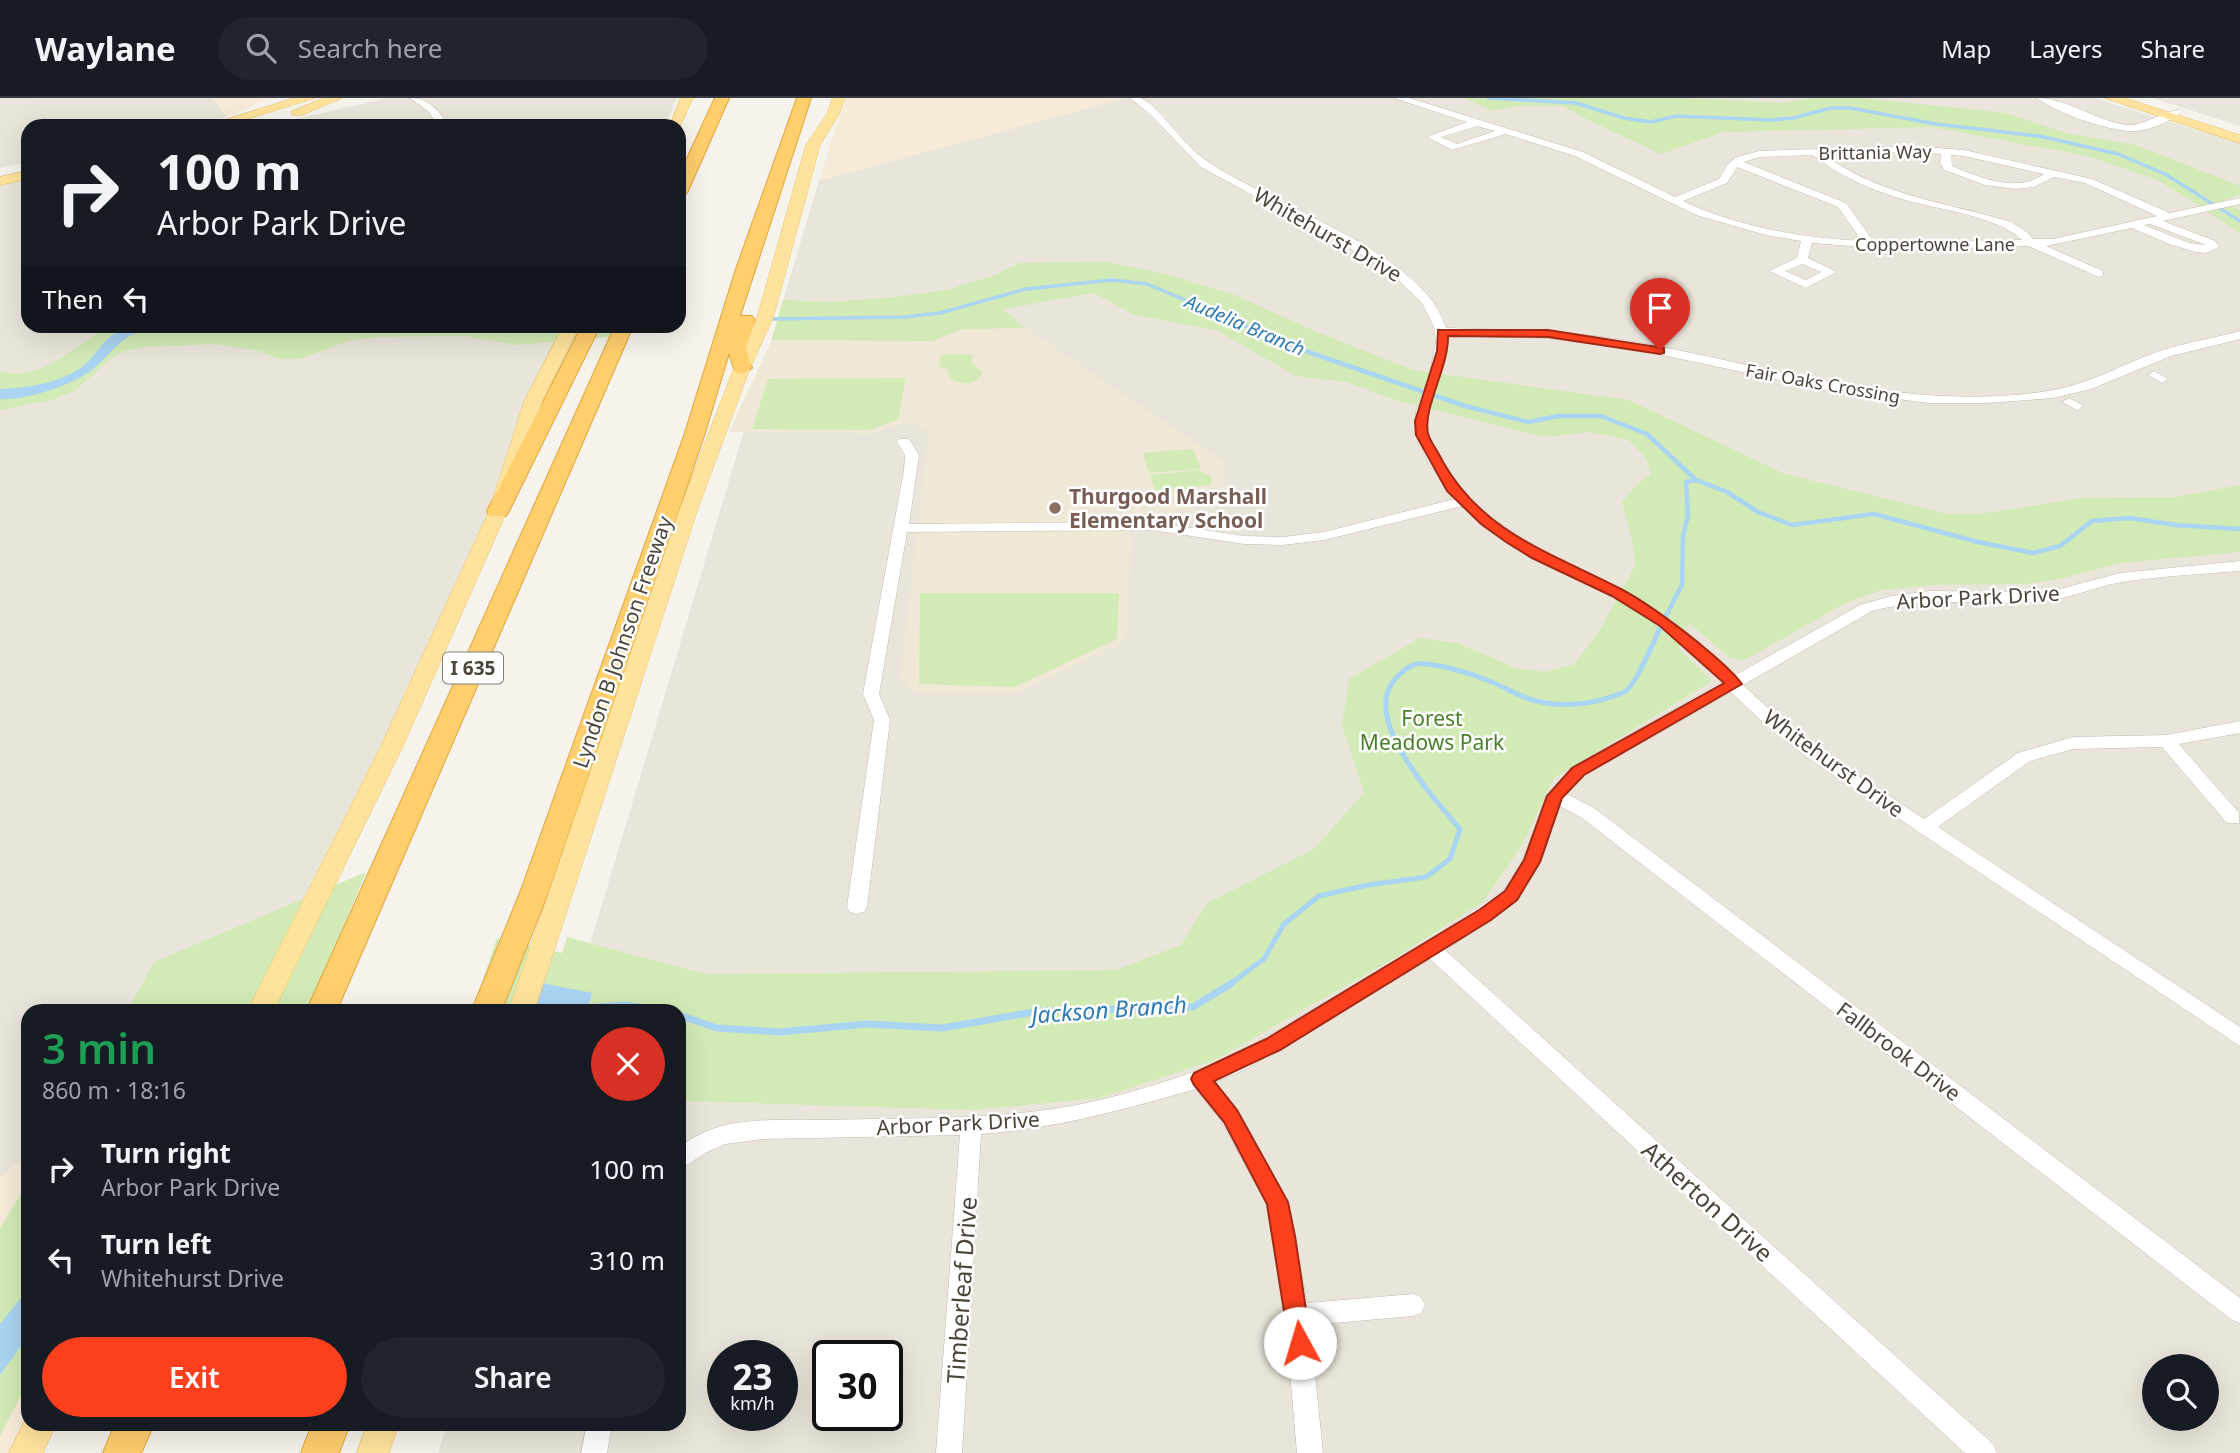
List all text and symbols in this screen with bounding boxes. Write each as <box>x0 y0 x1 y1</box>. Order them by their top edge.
search box <box>218 17 708 80</box>
text: Waylane <box>35 26 176 71</box>
icon: search <box>242 29 280 67</box>
text: Search here <box>298 30 442 66</box>
text: Map <box>1941 32 1991 65</box>
text: Layers <box>2029 32 2103 65</box>
text: Share <box>2141 32 2205 65</box>
text: 100 m <box>157 138 302 204</box>
street label: Brittania Way <box>1818 139 1933 165</box>
icon: right <box>42 147 133 238</box>
street label: Whitehurst Drive <box>1249 180 1407 288</box>
text: Arbor Park Drive <box>157 201 406 244</box>
street label: Coppertowne Lane <box>1855 232 2015 256</box>
pin <box>1630 278 1690 350</box>
icon: left <box>117 280 155 318</box>
text: Then <box>42 281 103 317</box>
water label: Audelia Branch <box>1179 287 1309 362</box>
icon: arrive <box>1641 289 1679 327</box>
street label: Fair Oaks Crossing <box>1744 358 1902 408</box>
place label: Thurgood Marshall Elementary School <box>1069 482 1267 534</box>
marker: Thurgood Marshall Elementary School <box>1047 500 1063 516</box>
street label: Lyndon B Johnson Freeway <box>566 512 678 772</box>
street label: Arbor Park Drive <box>1896 579 2060 615</box>
road number: I 635 <box>443 652 503 684</box>
street label: Whitehurst Drive <box>1758 703 1910 823</box>
park label: Forest Meadows Park <box>1360 704 1505 756</box>
water label: Jackson Branch <box>1026 988 1188 1031</box>
street label: Fallbrook Drive <box>1831 995 1967 1107</box>
text: 3 min <box>42 1019 156 1076</box>
button: close <box>591 1027 665 1101</box>
text: 860 m · 18:16 <box>42 1074 186 1106</box>
street label: Arbor Park Drive <box>876 1105 1040 1141</box>
street label: Atherton Drive <box>1635 1133 1781 1269</box>
text: Turn right <box>101 1135 231 1171</box>
icon: right <box>42 1150 80 1188</box>
text: 100 m <box>589 1151 665 1187</box>
text: Arbor Park Drive <box>101 1171 280 1203</box>
street label: Timberleaf Drive <box>938 1195 984 1385</box>
text: Turn left <box>101 1226 212 1262</box>
icon: left <box>42 1241 80 1279</box>
text: 310 m <box>589 1242 665 1278</box>
text: Whitehurst Drive <box>101 1262 284 1294</box>
position arrow <box>1263 1306 1337 1380</box>
button: Exit <box>42 1337 347 1417</box>
button: Share <box>361 1337 665 1417</box>
speed limit sign: 30 <box>812 1340 903 1431</box>
text: 23 <box>732 1353 773 1400</box>
map controls <box>2142 1354 2219 1431</box>
button: search <box>2142 1354 2219 1431</box>
text: km/h <box>730 1391 775 1415</box>

